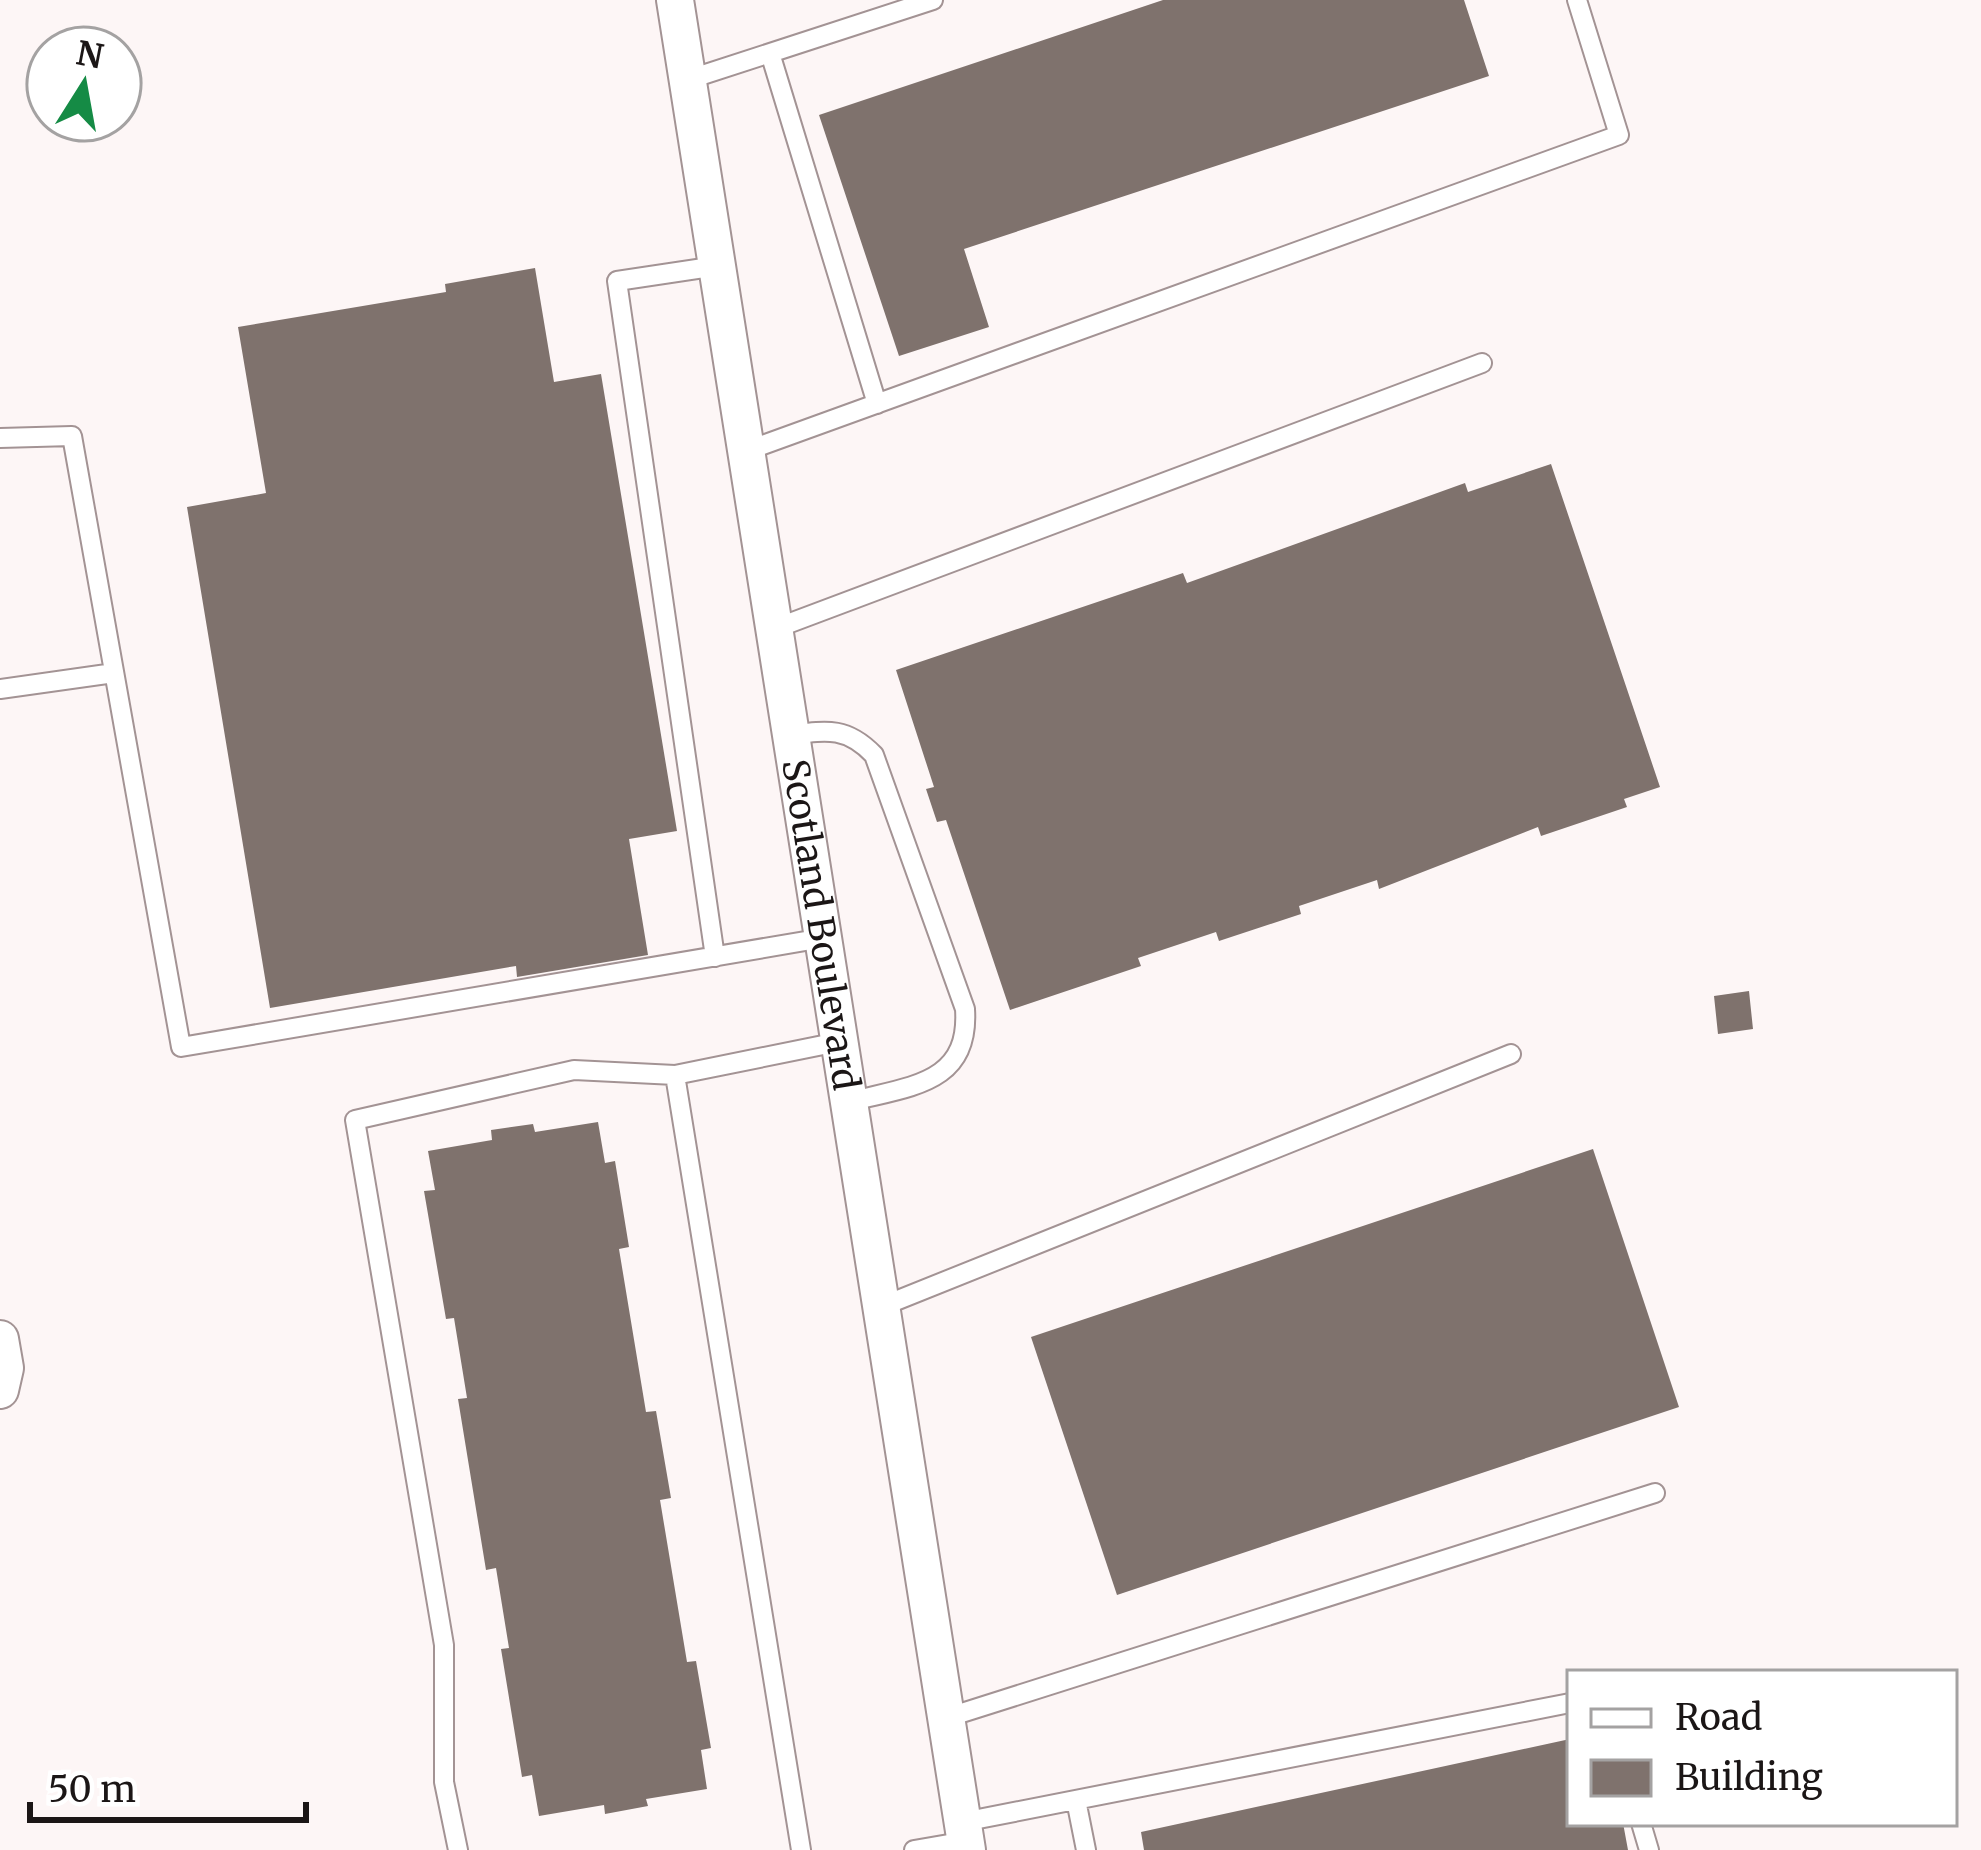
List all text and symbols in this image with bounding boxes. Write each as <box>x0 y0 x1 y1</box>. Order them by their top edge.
north arrow <box>24 24 144 144</box>
text: N <box>73 32 106 78</box>
street label: Scotland Boulevard <box>772 756 869 1093</box>
legend <box>1567 1670 1957 1826</box>
text: Road <box>1675 1695 1762 1740</box>
scale bar <box>30 1748 306 1822</box>
text: Building <box>1675 1755 1823 1800</box>
text: 50 m <box>48 1767 136 1812</box>

